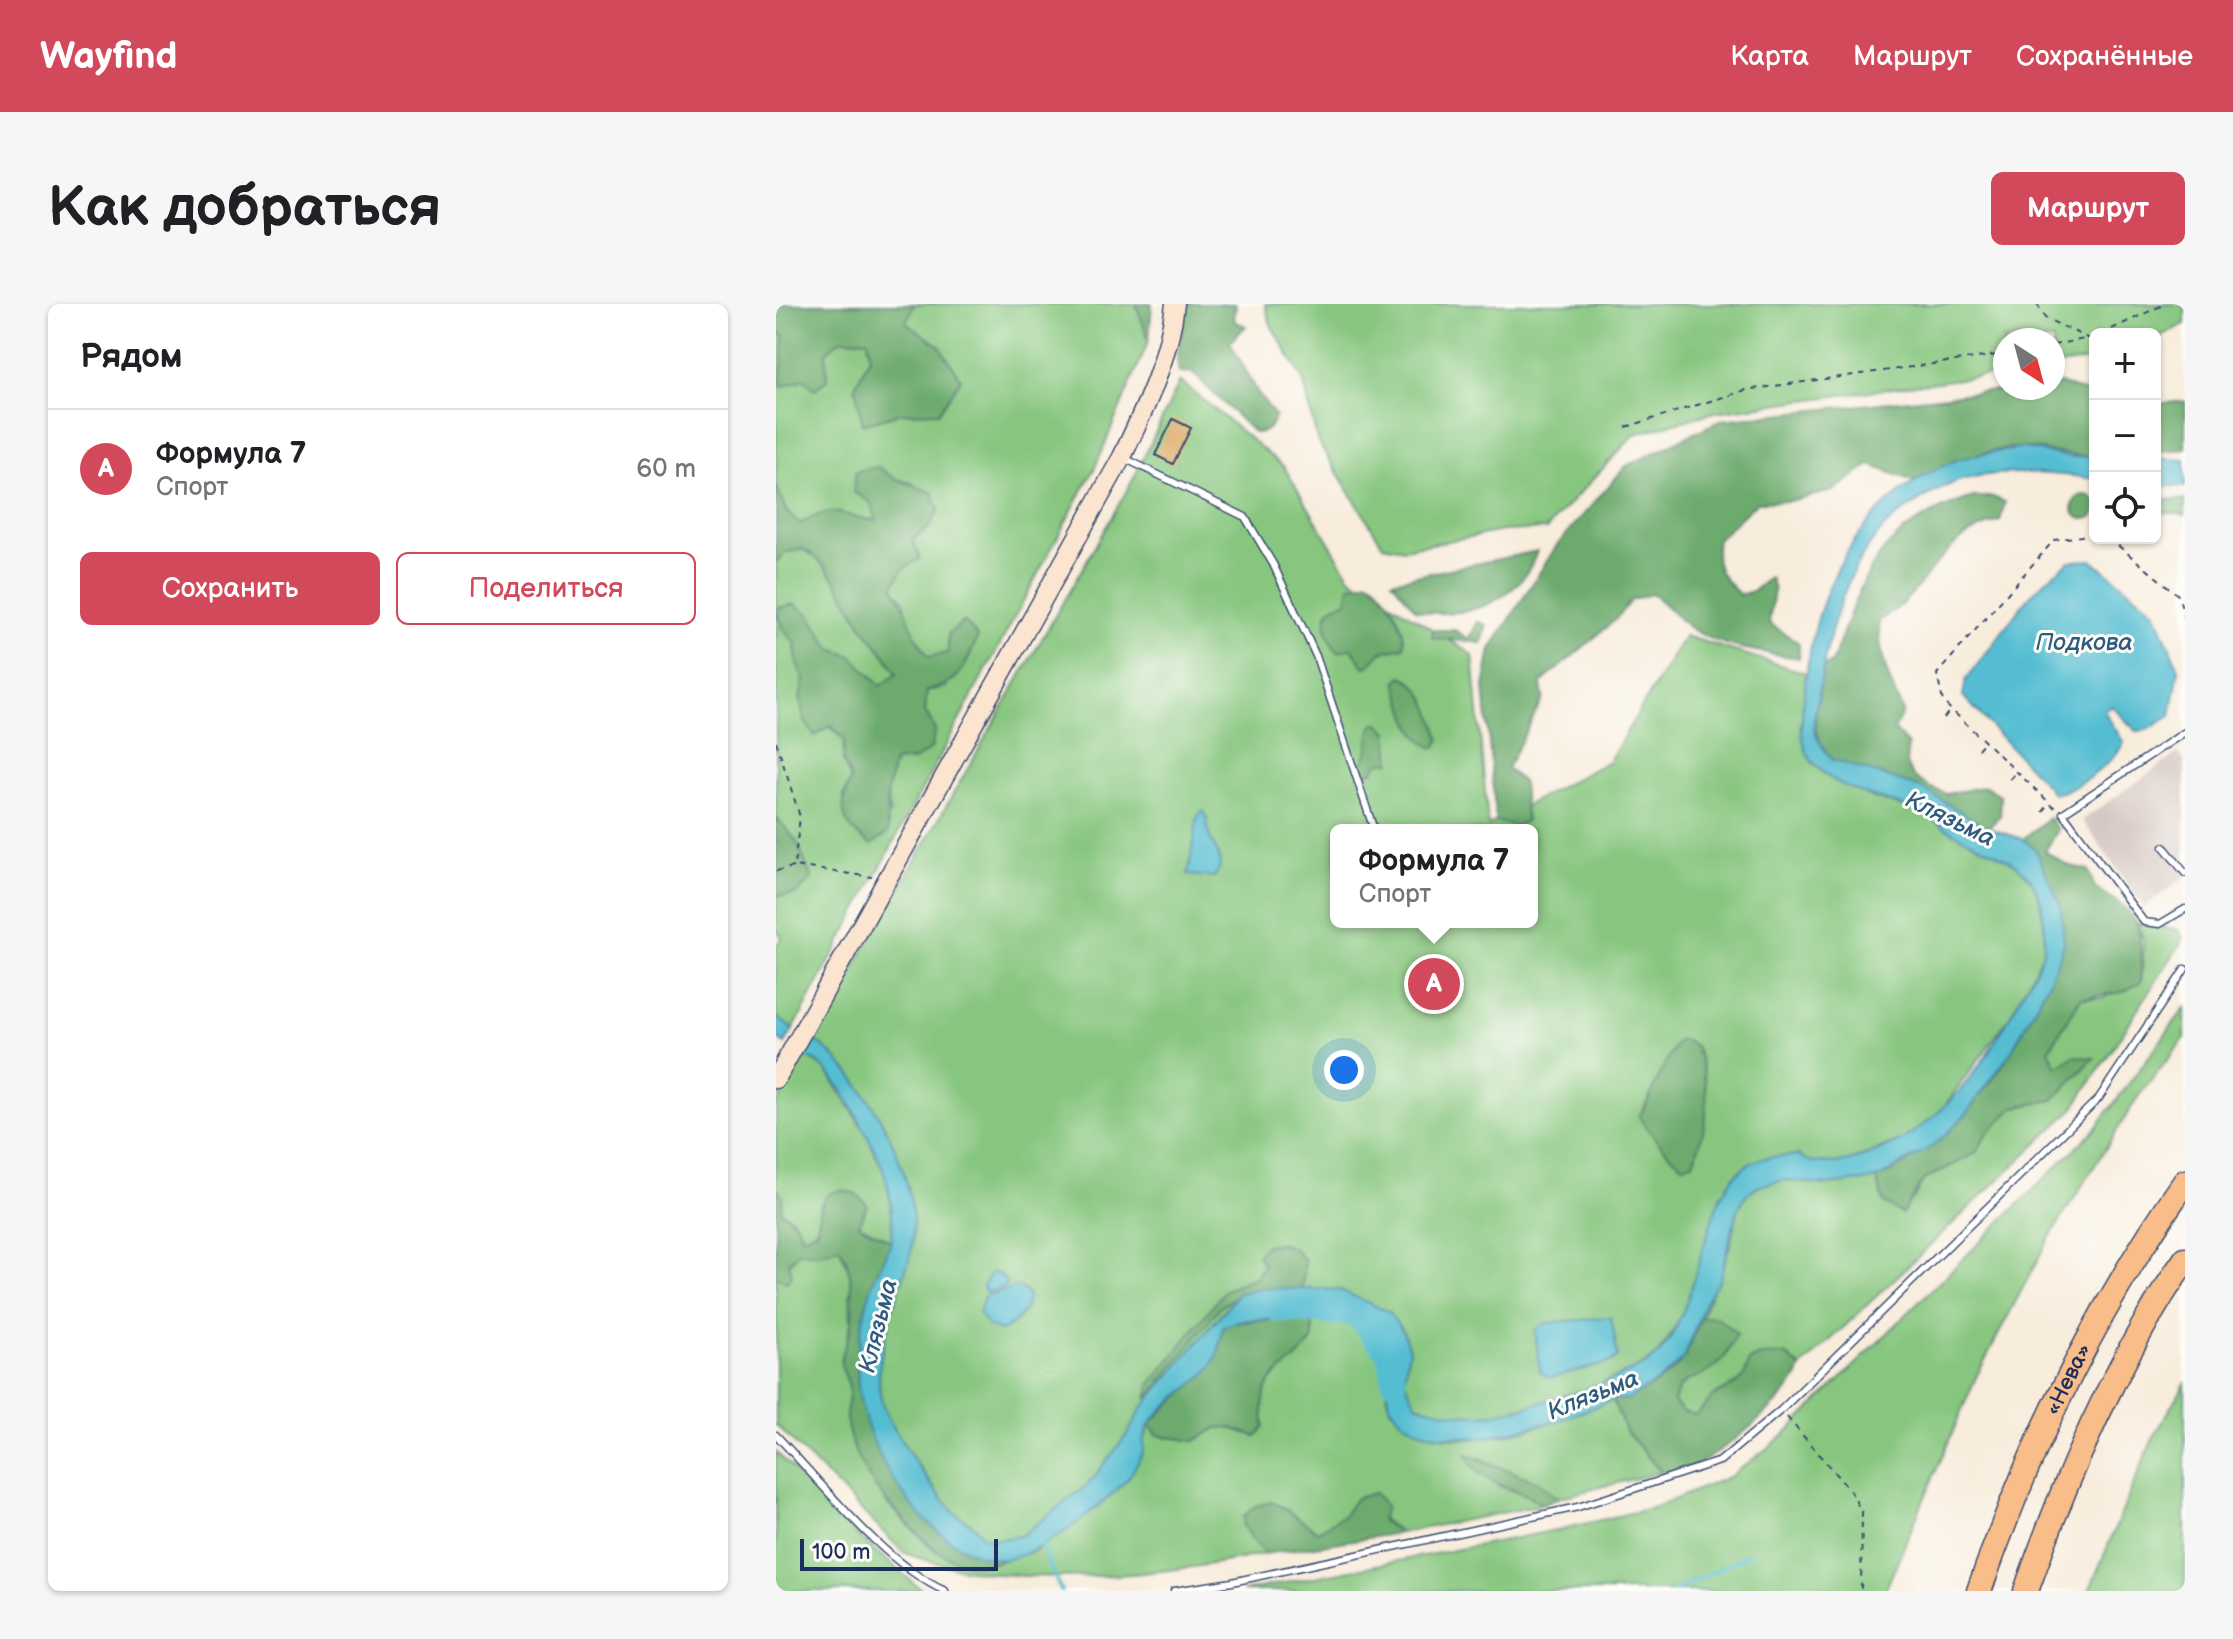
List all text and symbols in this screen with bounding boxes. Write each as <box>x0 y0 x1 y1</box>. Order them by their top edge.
text: Wayfind <box>40 34 178 79</box>
text: Карта <box>1730 40 1809 73</box>
text: Маршрут <box>1853 40 1972 73</box>
text: Сохранённые <box>2016 40 2193 73</box>
button: Маршрут <box>1991 172 2185 245</box>
text: Как добраться <box>48 175 441 242</box>
north arrow <box>1993 328 2065 400</box>
map controls <box>2089 328 2161 544</box>
button: + <box>2089 328 2161 400</box>
text: Рядом <box>80 336 182 377</box>
button: − <box>2089 400 2161 472</box>
text: Формула 7 <box>156 436 306 472</box>
text: A <box>98 454 114 485</box>
text: 60 m <box>636 454 696 485</box>
text: Спорт <box>156 472 228 503</box>
button: locate <box>2089 472 2161 544</box>
button: Сохранить <box>80 552 380 625</box>
button: Поделиться <box>396 552 696 625</box>
water label: Подкова <box>2035 628 2133 657</box>
water label: Клязьма <box>1901 785 1999 853</box>
popup <box>1330 824 1538 928</box>
text: Формула 7 <box>1359 843 1509 879</box>
text: Спорт <box>1359 879 1431 910</box>
pin: A <box>1408 954 1460 1014</box>
your location <box>1324 1050 1364 1090</box>
water label: Клязьма <box>852 1276 904 1376</box>
street label: «Нева» <box>2039 1339 2097 1419</box>
water label: Клязьма <box>1543 1364 1643 1426</box>
scale bar <box>800 1535 998 1571</box>
text: 100 m <box>812 1539 871 1566</box>

